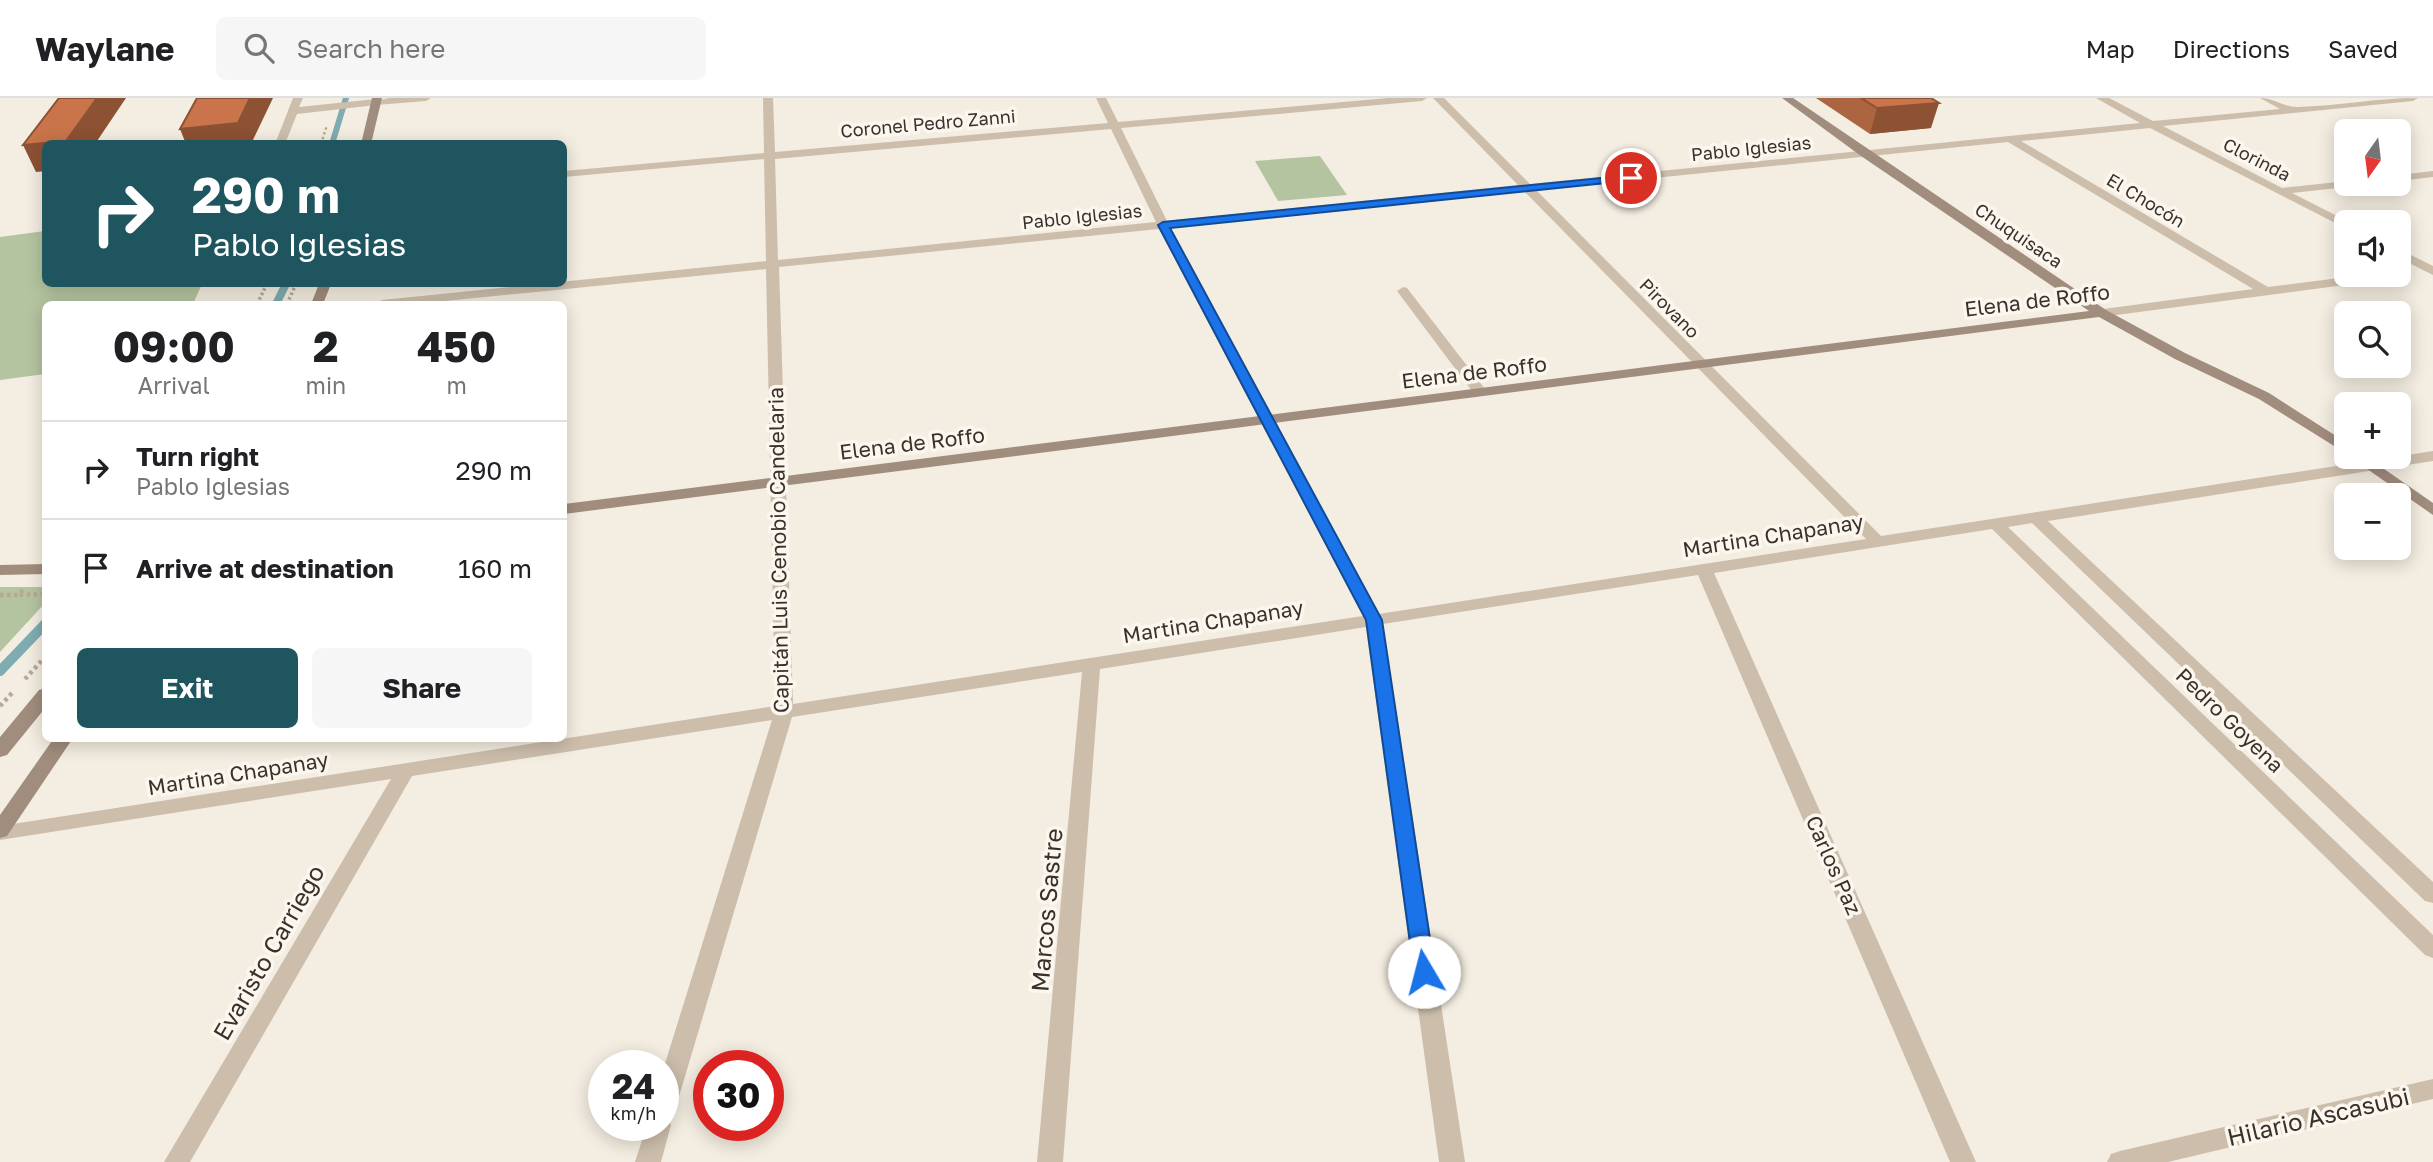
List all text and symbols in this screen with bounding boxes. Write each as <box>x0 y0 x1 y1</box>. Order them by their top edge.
search box <box>216 17 706 80</box>
text: Waylane <box>35 29 174 68</box>
icon: search <box>240 29 278 67</box>
text: Search here <box>296 33 445 64</box>
text: Map <box>2086 34 2135 63</box>
text: Directions <box>2173 34 2290 63</box>
text: Saved <box>2328 34 2398 63</box>
street label: Coronel Pedro Zanni <box>840 104 1016 142</box>
north arrow <box>2334 119 2412 196</box>
map controls <box>2334 119 2411 560</box>
street label: Pablo Iglesias <box>1690 131 1812 165</box>
street label: Clorinda <box>2220 133 2294 185</box>
pin <box>1601 148 1661 208</box>
icon: arrive <box>1612 159 1650 197</box>
text: 290 m <box>192 165 340 224</box>
icon: right <box>77 168 168 259</box>
street label: El Chocón <box>2103 168 2189 232</box>
street label: Chuquisaca <box>1971 198 2067 272</box>
street label: Pablo Iglesias <box>1021 199 1143 233</box>
button: sound <box>2334 210 2411 287</box>
text: Pablo Iglesias <box>192 225 406 263</box>
street label: Pirovano <box>1636 274 1704 342</box>
street label: Elena de Roffo <box>1963 278 2111 322</box>
button: search <box>2334 301 2411 378</box>
text: 09:00 <box>113 321 235 371</box>
text: 2 <box>313 321 339 371</box>
text: 450 <box>417 321 496 371</box>
street label: Elena de Roffo <box>1400 350 1548 394</box>
text: Arrival <box>138 371 210 399</box>
text: min <box>306 371 346 399</box>
text: m <box>446 371 467 399</box>
street label: Capitán Luis Cenobio Candelaria <box>762 387 794 713</box>
button: + <box>2334 392 2411 469</box>
street label: Elena de Roffo <box>838 421 986 465</box>
text: Turn right <box>136 441 259 472</box>
icon: right <box>77 451 115 489</box>
text: 290 m <box>456 455 532 486</box>
text: Pablo Iglesias <box>136 472 290 500</box>
button: − <box>2334 483 2411 560</box>
street label: Martina Chapanay <box>1681 508 1865 562</box>
icon: arrive <box>77 549 115 587</box>
text: Arrive at destination <box>136 553 394 584</box>
text: 160 m <box>458 553 532 584</box>
street label: Martina Chapanay <box>1121 594 1305 648</box>
button: Exit <box>77 648 298 728</box>
button: Share <box>312 648 532 728</box>
street label: Pedro Goyena <box>2171 662 2289 778</box>
street label: Martina Chapanay <box>146 746 330 800</box>
street label: Carlos Paz <box>1801 811 1867 919</box>
street label: Marcos Sastre <box>1024 827 1068 993</box>
street label: Evaristo Carriego <box>206 859 330 1045</box>
position arrow <box>1387 935 1461 1009</box>
speed limit sign: 30 <box>693 1050 784 1141</box>
text: 24 <box>612 1065 655 1107</box>
street label: Hilario Ascasubi <box>2224 1081 2412 1151</box>
text: km/h <box>611 1102 656 1124</box>

